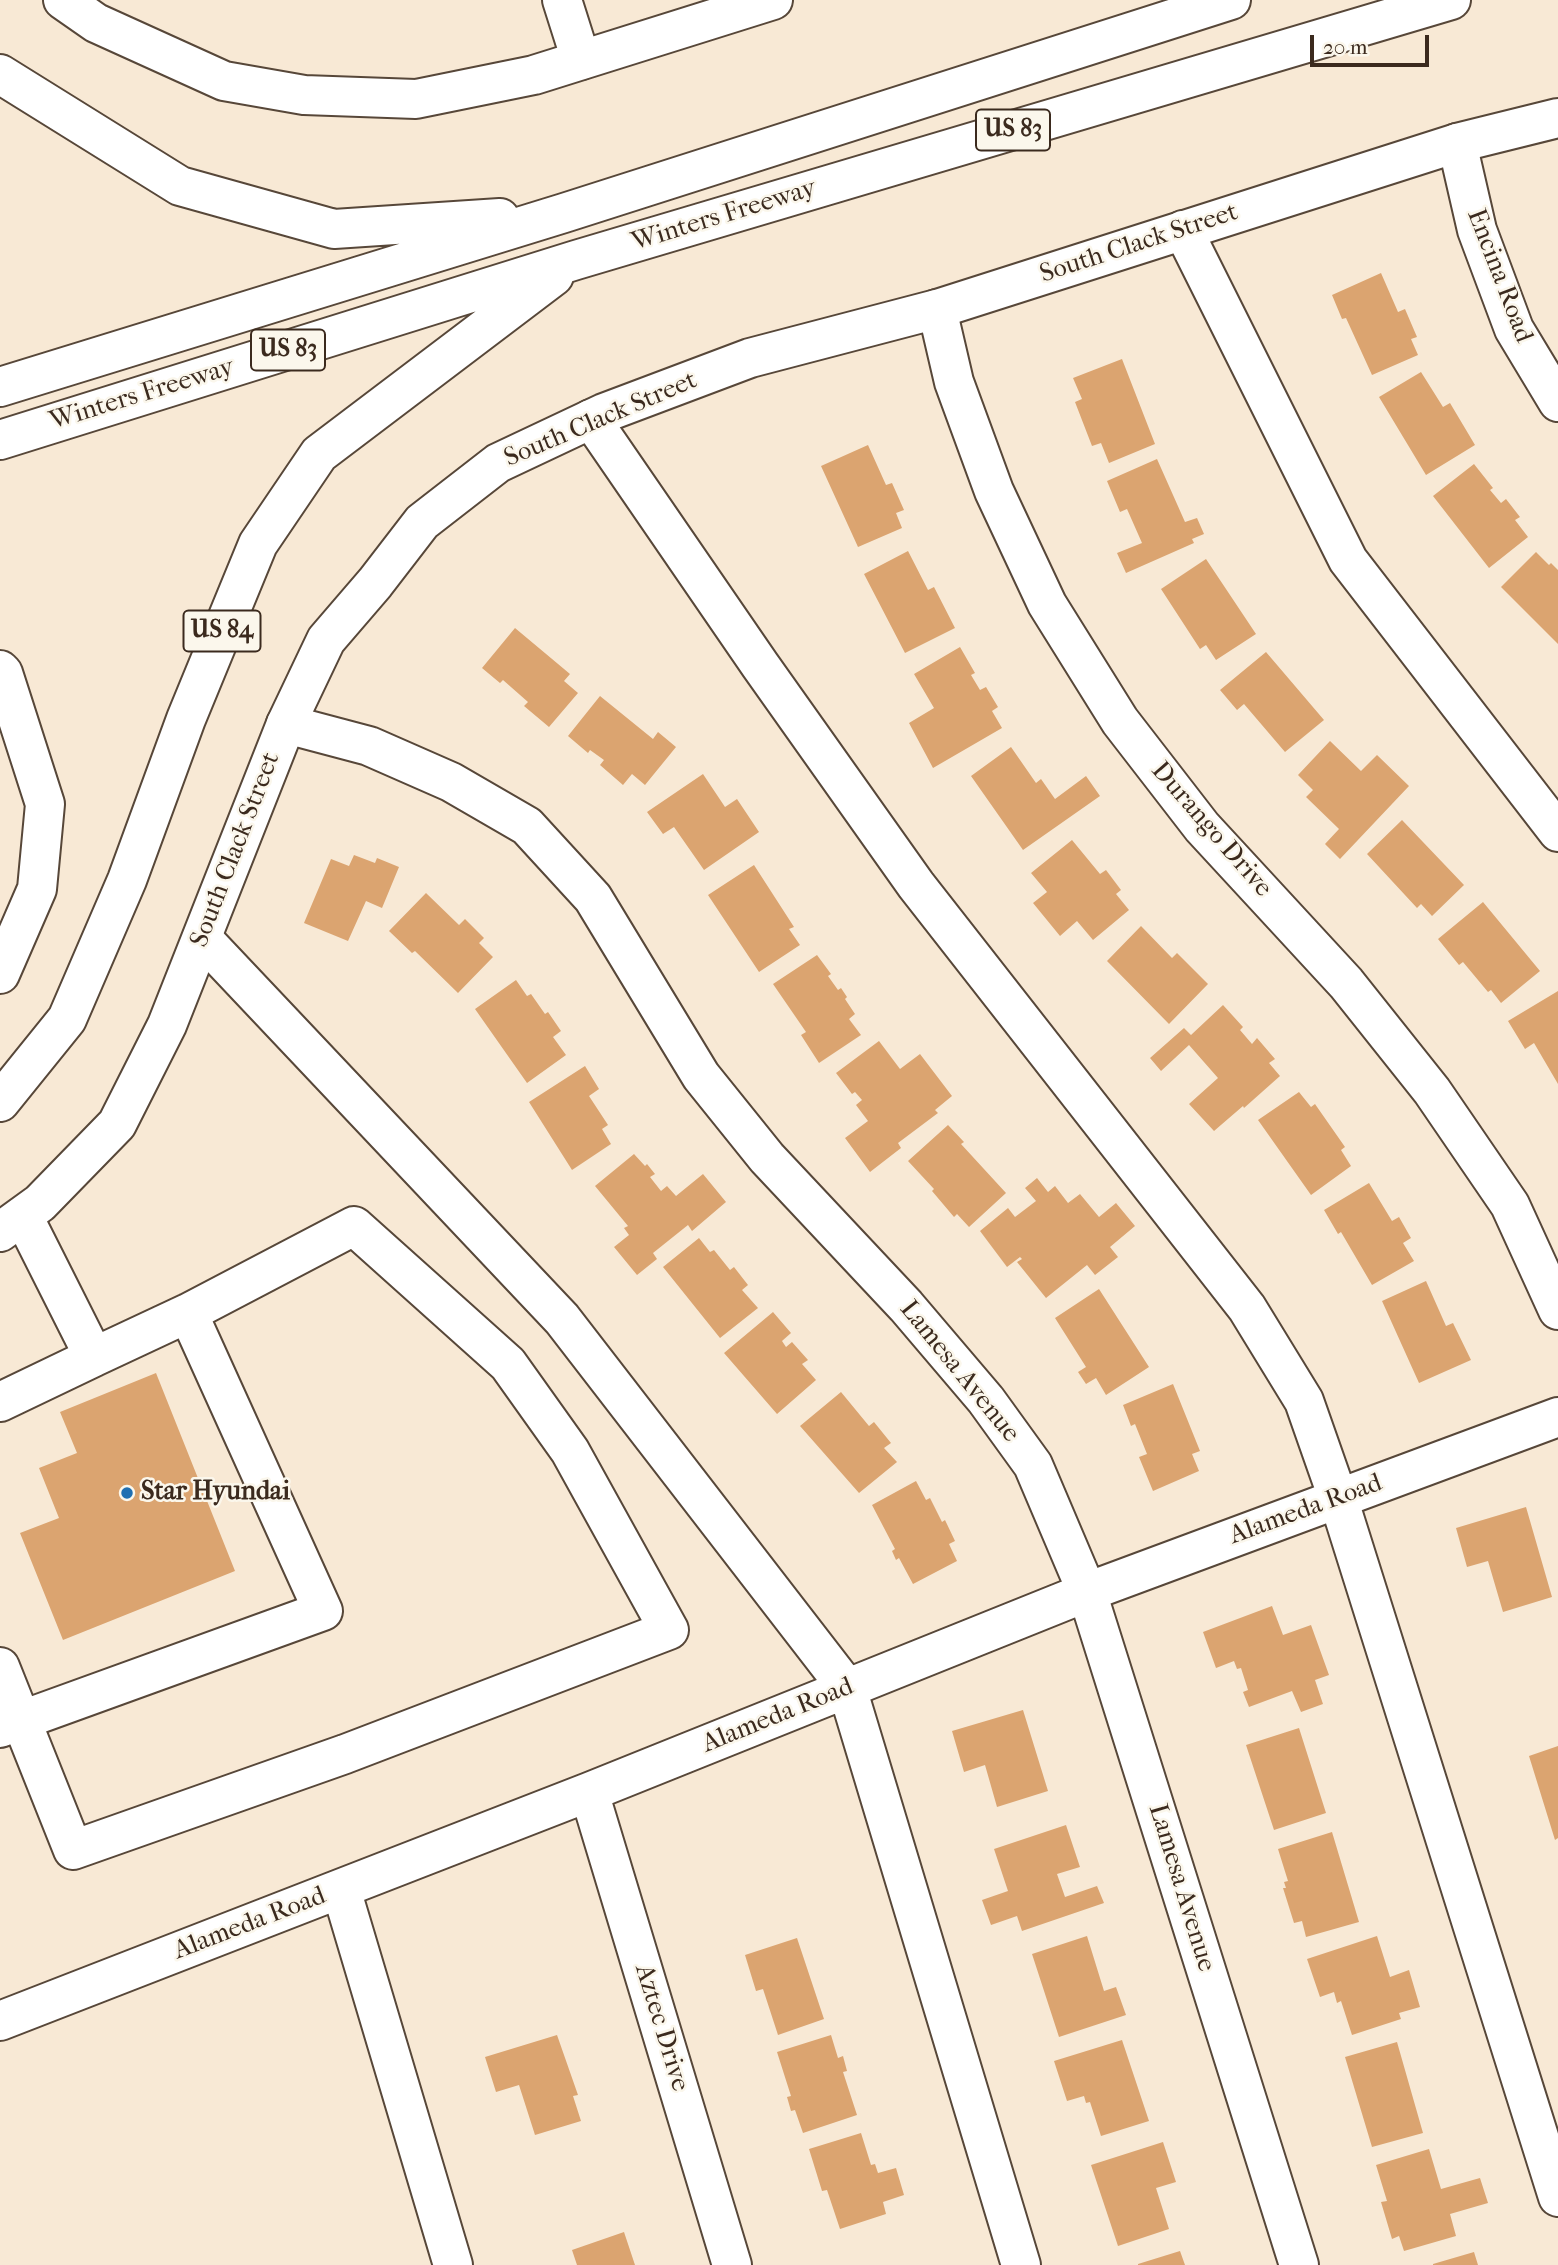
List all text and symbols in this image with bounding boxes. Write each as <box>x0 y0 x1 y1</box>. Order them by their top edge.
scale bar <box>1313 21 1432 65</box>
text: 20 m <box>1323 35 1367 59</box>
road number: US 83 <box>976 110 1050 150</box>
street label: Winters Freeway <box>628 173 820 259</box>
street label: South Clack Street <box>1036 197 1242 291</box>
street label: Encina Road <box>1459 205 1539 347</box>
road number: US 83 <box>251 330 325 370</box>
street label: Winters Freeway <box>46 352 238 438</box>
street label: South Clack Street <box>500 365 702 475</box>
road number: US 84 <box>184 610 260 652</box>
street label: South Clack Street <box>184 748 288 952</box>
street label: Durango Drive <box>1144 756 1278 904</box>
street label: Lamesa Avenue <box>892 1295 1026 1449</box>
street label: Alameda Road <box>1225 1468 1387 1552</box>
place label: Star Hyundai <box>141 1477 290 1509</box>
marker: Star Hyundai <box>119 1485 135 1501</box>
street label: Alameda Road <box>698 1672 858 1760</box>
street label: Lamesa Avenue <box>1141 1801 1221 1975</box>
street label: Alameda Road <box>170 1881 330 1967</box>
street label: Aztec Drive <box>627 1961 695 2095</box>

